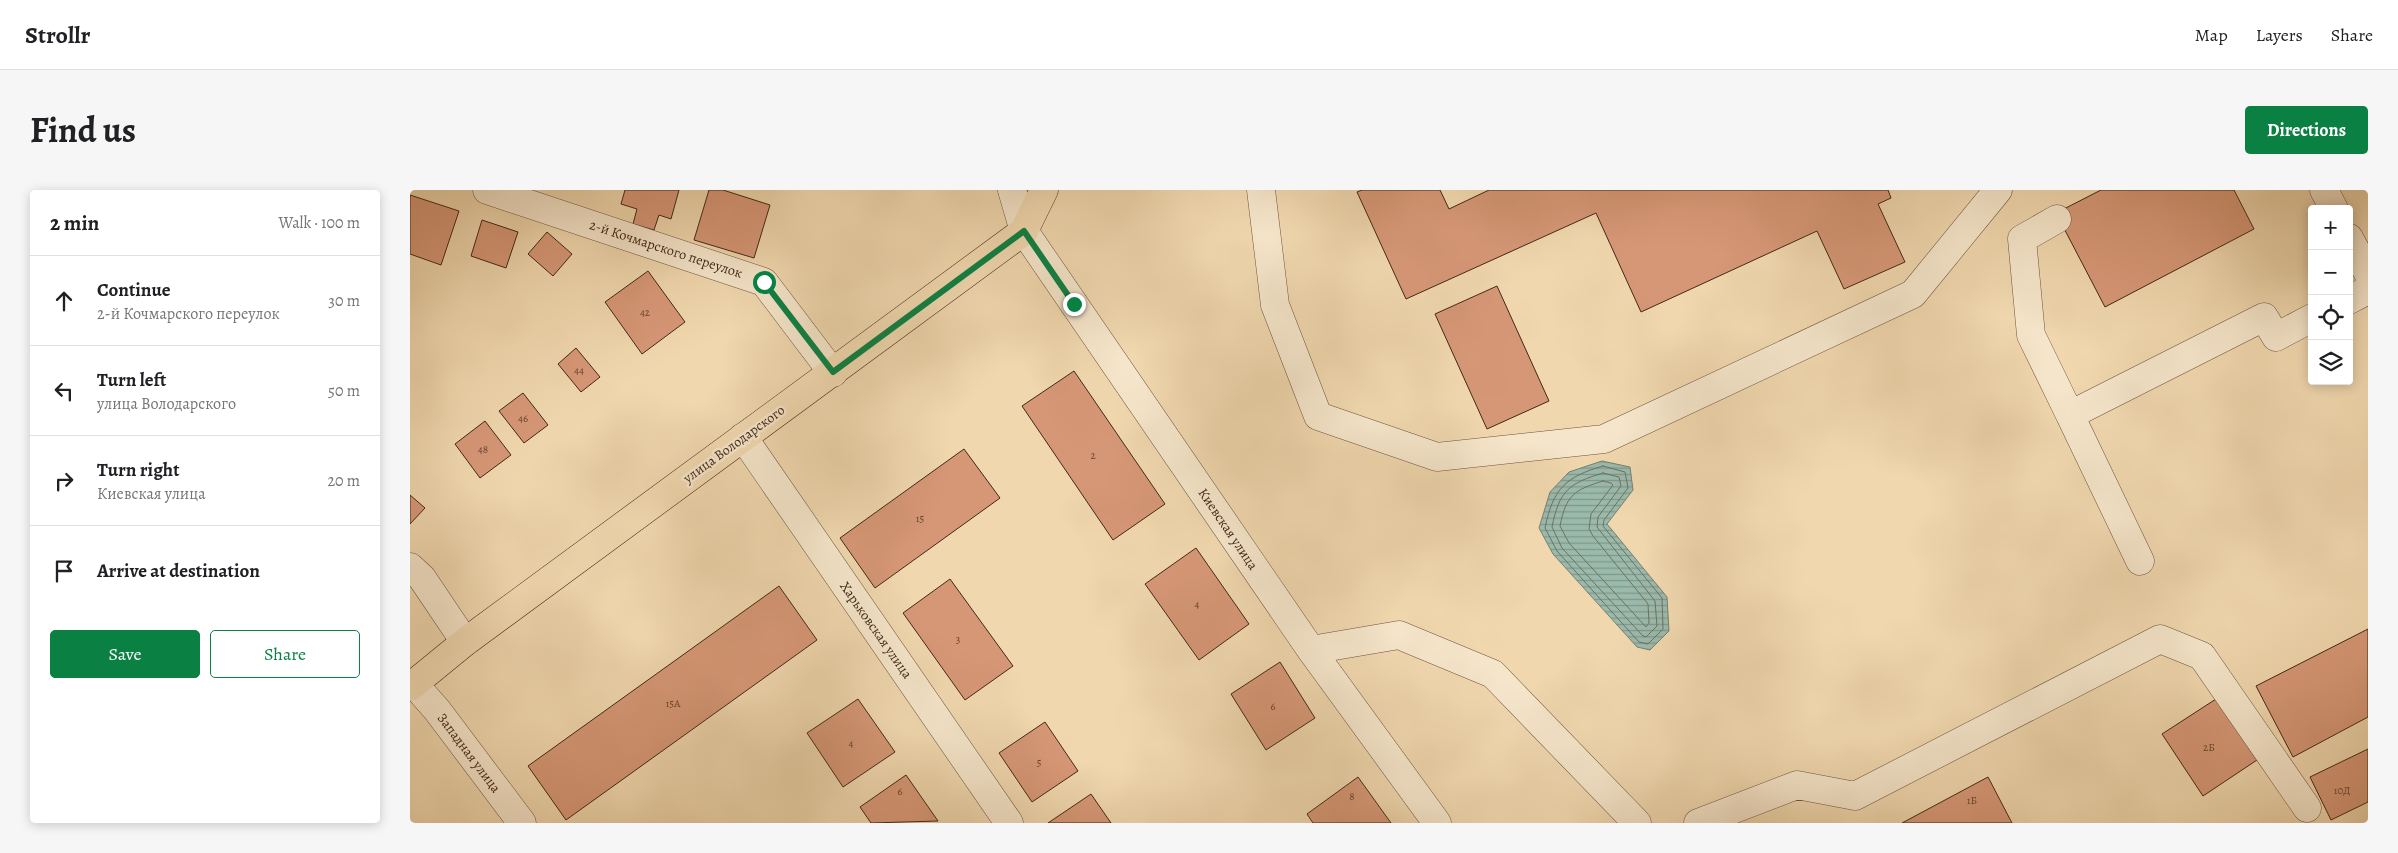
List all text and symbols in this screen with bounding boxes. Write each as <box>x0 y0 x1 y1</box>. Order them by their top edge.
text: Strollr <box>25 19 90 51</box>
text: Map <box>2195 23 2228 47</box>
text: Layers <box>2256 23 2303 47</box>
text: Share <box>2331 23 2373 47</box>
text: Find us <box>30 106 136 154</box>
button: Directions <box>2245 106 2368 154</box>
map controls <box>2308 205 2353 385</box>
button: + <box>2308 205 2353 250</box>
text: 2 min <box>50 209 99 237</box>
text: Walk · 100 m <box>279 212 360 234</box>
street label: 2-й Кочмарского переулок <box>587 215 745 283</box>
button: − <box>2308 250 2353 295</box>
route start <box>753 271 776 294</box>
text: Continue <box>97 277 171 303</box>
icon: ahead <box>50 287 78 315</box>
text: 30 m <box>328 290 360 312</box>
route end <box>1063 293 1086 316</box>
button: locate <box>2308 295 2353 340</box>
text: 2-й Кочмарского переулок <box>97 303 280 325</box>
house number: 42 <box>640 305 650 320</box>
button: layers <box>2308 340 2353 385</box>
house number: 44 <box>574 363 584 378</box>
text: Turn left <box>97 367 166 393</box>
icon: left <box>50 377 78 405</box>
text: 50 m <box>328 380 360 402</box>
text: улица Володарского <box>97 393 236 415</box>
street label: улица Володарского <box>678 401 789 488</box>
house number: 46 <box>518 411 528 426</box>
house number: 48 <box>478 442 488 457</box>
house number: 2 <box>1090 448 1096 463</box>
text: Turn right <box>97 457 179 483</box>
icon: right <box>50 467 78 495</box>
text: 20 m <box>327 470 360 492</box>
text: Киевская улица <box>97 483 206 505</box>
street label: Киевская улица <box>1194 484 1263 574</box>
house number: 15 <box>916 511 925 526</box>
icon: arrive <box>50 557 78 585</box>
text: Arrive at destination <box>97 558 260 584</box>
street label: Харьковская улица <box>835 578 917 683</box>
house number: 4 <box>1195 597 1200 612</box>
button: Save <box>50 630 200 678</box>
button: Share <box>210 630 360 678</box>
house number: 3 <box>956 632 960 647</box>
house number: 15А <box>666 696 681 711</box>
house number: 6 <box>1270 699 1276 714</box>
street label: Западная улица <box>433 709 505 797</box>
house number: 4 <box>849 736 854 751</box>
house number: 2Б <box>2203 740 2215 755</box>
house number: 5 <box>1037 755 1042 770</box>
house number: 10Д <box>2334 783 2350 798</box>
house number: 6 <box>897 784 903 799</box>
house number: 8 <box>1349 789 1355 804</box>
house number: 1Б <box>1967 793 1977 808</box>

